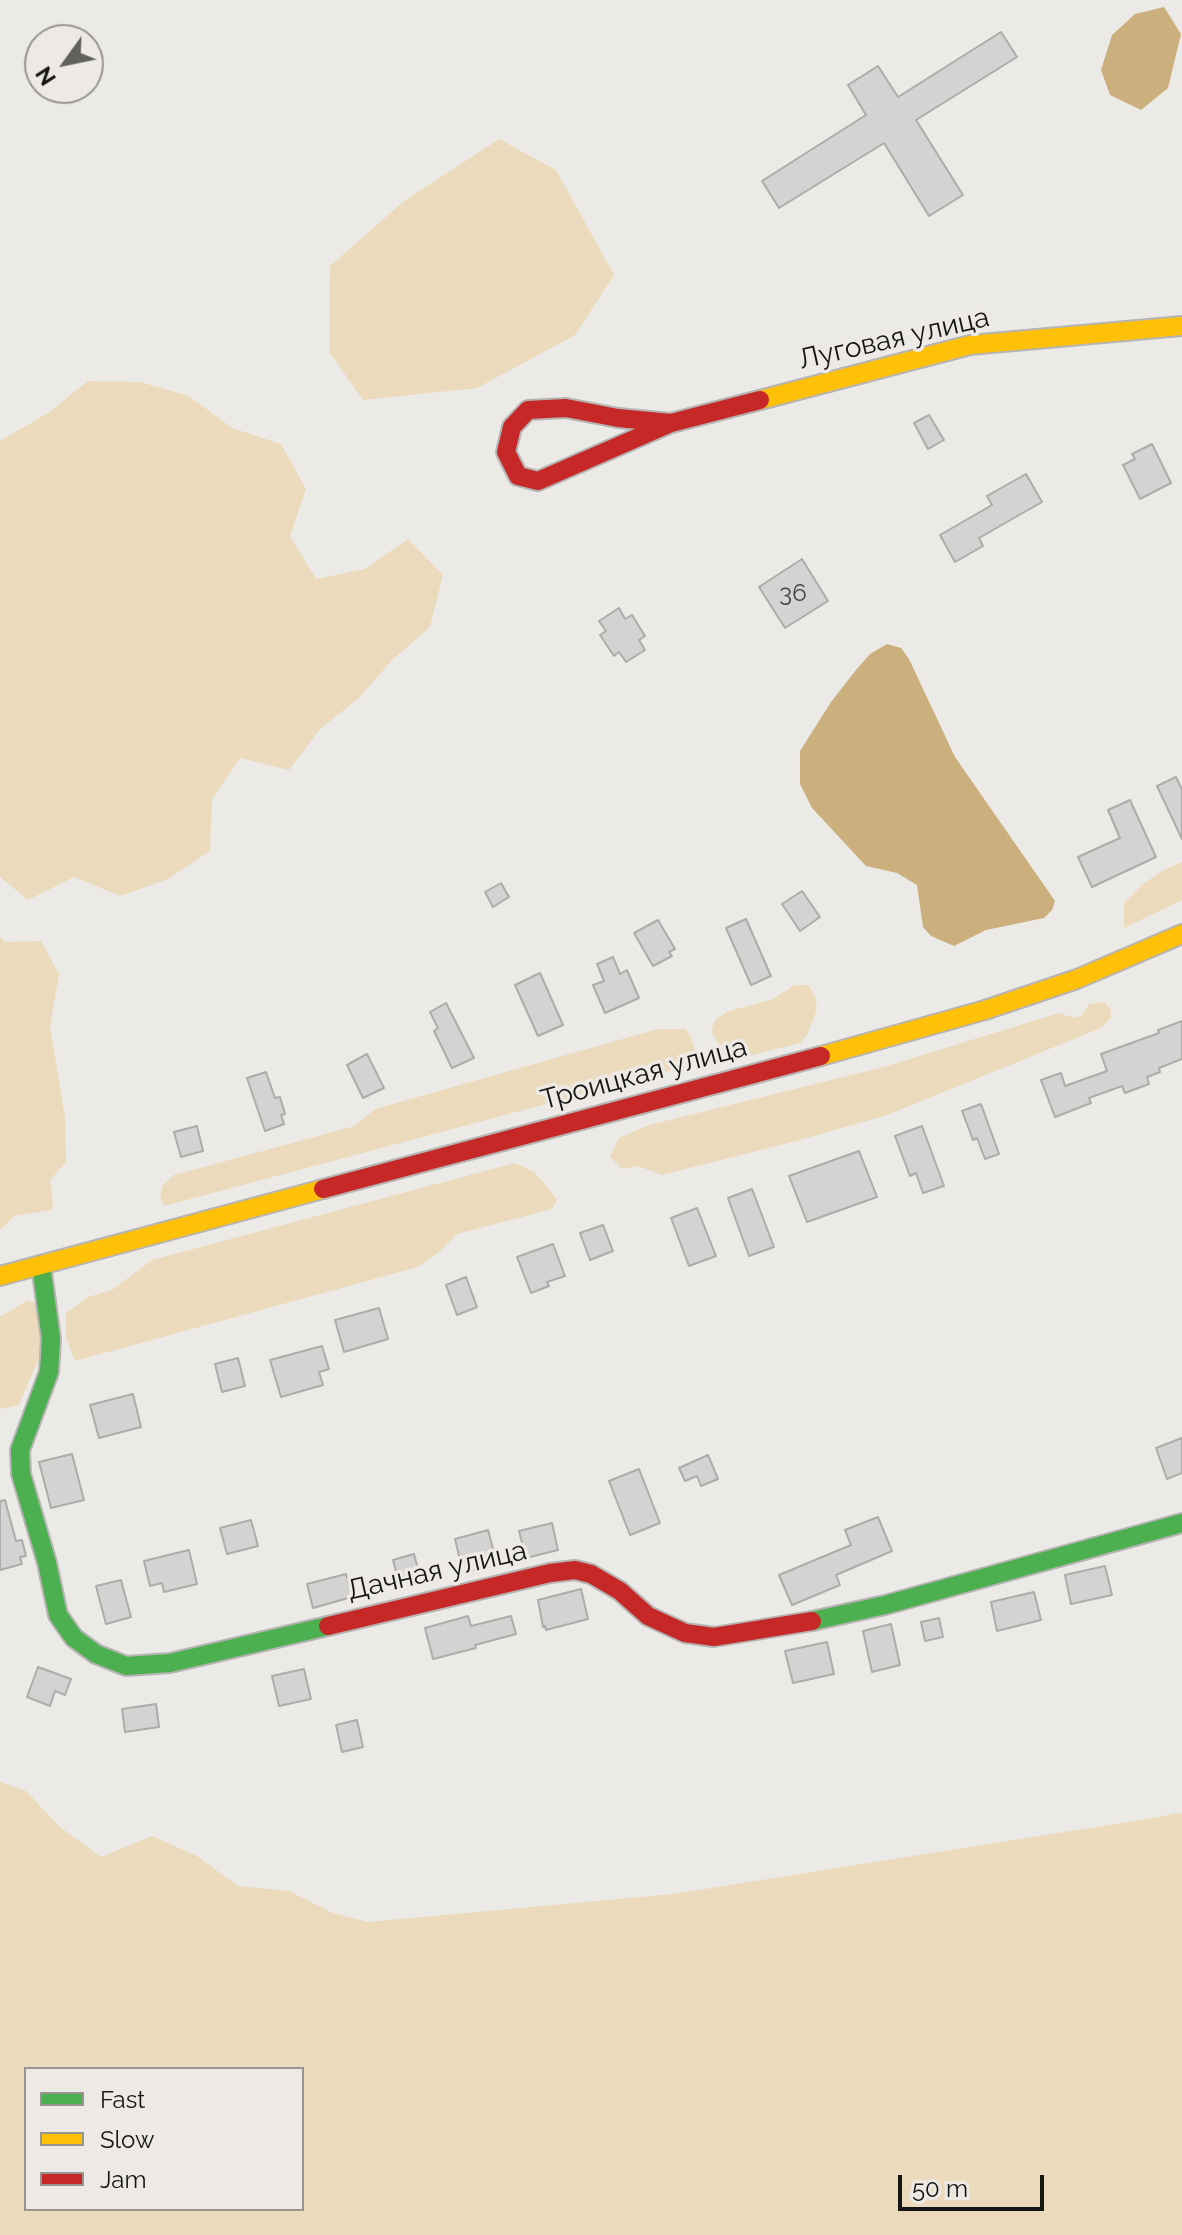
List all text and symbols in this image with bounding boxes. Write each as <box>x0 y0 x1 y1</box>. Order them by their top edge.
north arrow <box>24 24 104 104</box>
text: N <box>30 62 61 90</box>
street label: Луговая улица <box>795 301 993 377</box>
house number: 36 <box>779 580 807 608</box>
street label: Троицкая улица <box>537 1030 751 1118</box>
street label: Дачная улица <box>344 1534 530 1608</box>
legend <box>24 2067 304 2211</box>
text: Fast <box>100 2085 145 2114</box>
text: Slow <box>100 2125 154 2154</box>
scale bar <box>902 2159 1048 2209</box>
text: Jam <box>100 2165 146 2194</box>
text: 50 m <box>912 2174 968 2203</box>

